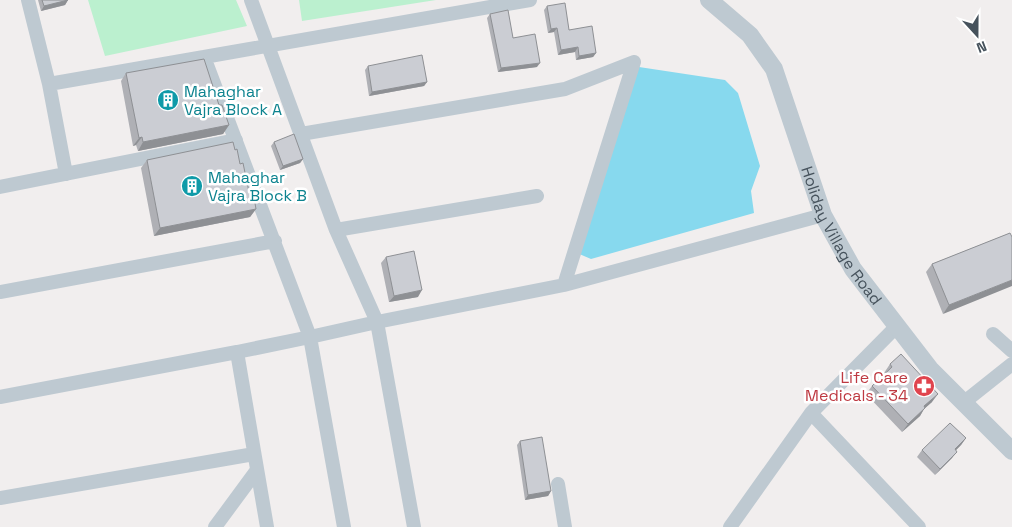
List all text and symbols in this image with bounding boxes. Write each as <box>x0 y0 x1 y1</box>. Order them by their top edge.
north arrow <box>952 10 1002 60</box>
text: N <box>974 37 989 57</box>
place label: Mahaghar Vajra Block A <box>184 81 282 120</box>
building icon: Mahaghar Vajra Block A <box>156 88 180 112</box>
street label: Holiday Village Road <box>797 163 887 309</box>
place label: Mahaghar Vajra Block B <box>208 167 307 206</box>
building icon: Mahaghar Vajra Block B <box>180 174 204 198</box>
place label: Life Care Medicals - 34 <box>805 367 908 406</box>
pharmacy icon: Life Care Medicals - 34 <box>912 374 936 398</box>

